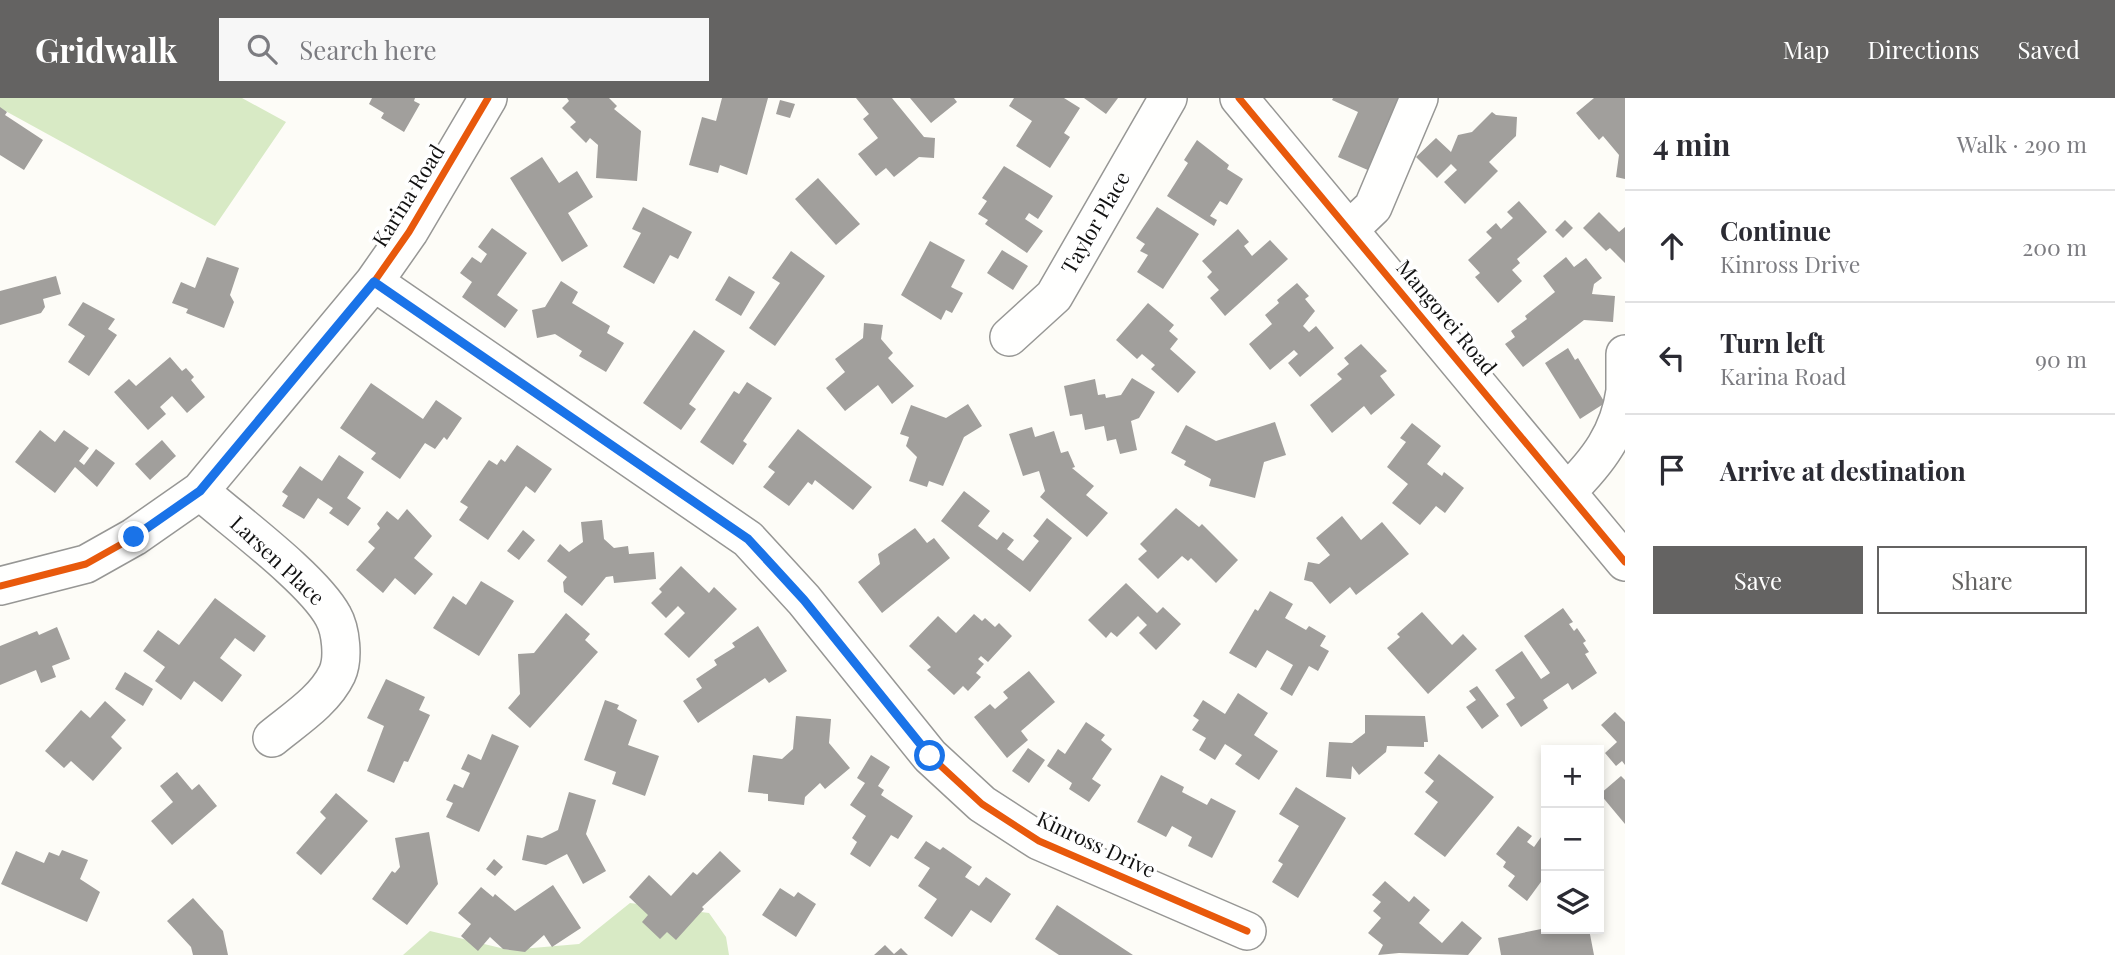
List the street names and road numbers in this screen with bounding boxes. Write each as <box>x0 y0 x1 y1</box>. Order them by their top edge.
street label: Karina Road <box>365 139 450 251</box>
street label: Taylor Place <box>1054 166 1135 278</box>
street label: Mangorei Road <box>1391 253 1504 380</box>
street label: Larsen Place <box>225 509 332 610</box>
street label: Kinross Drive <box>1033 803 1161 883</box>

